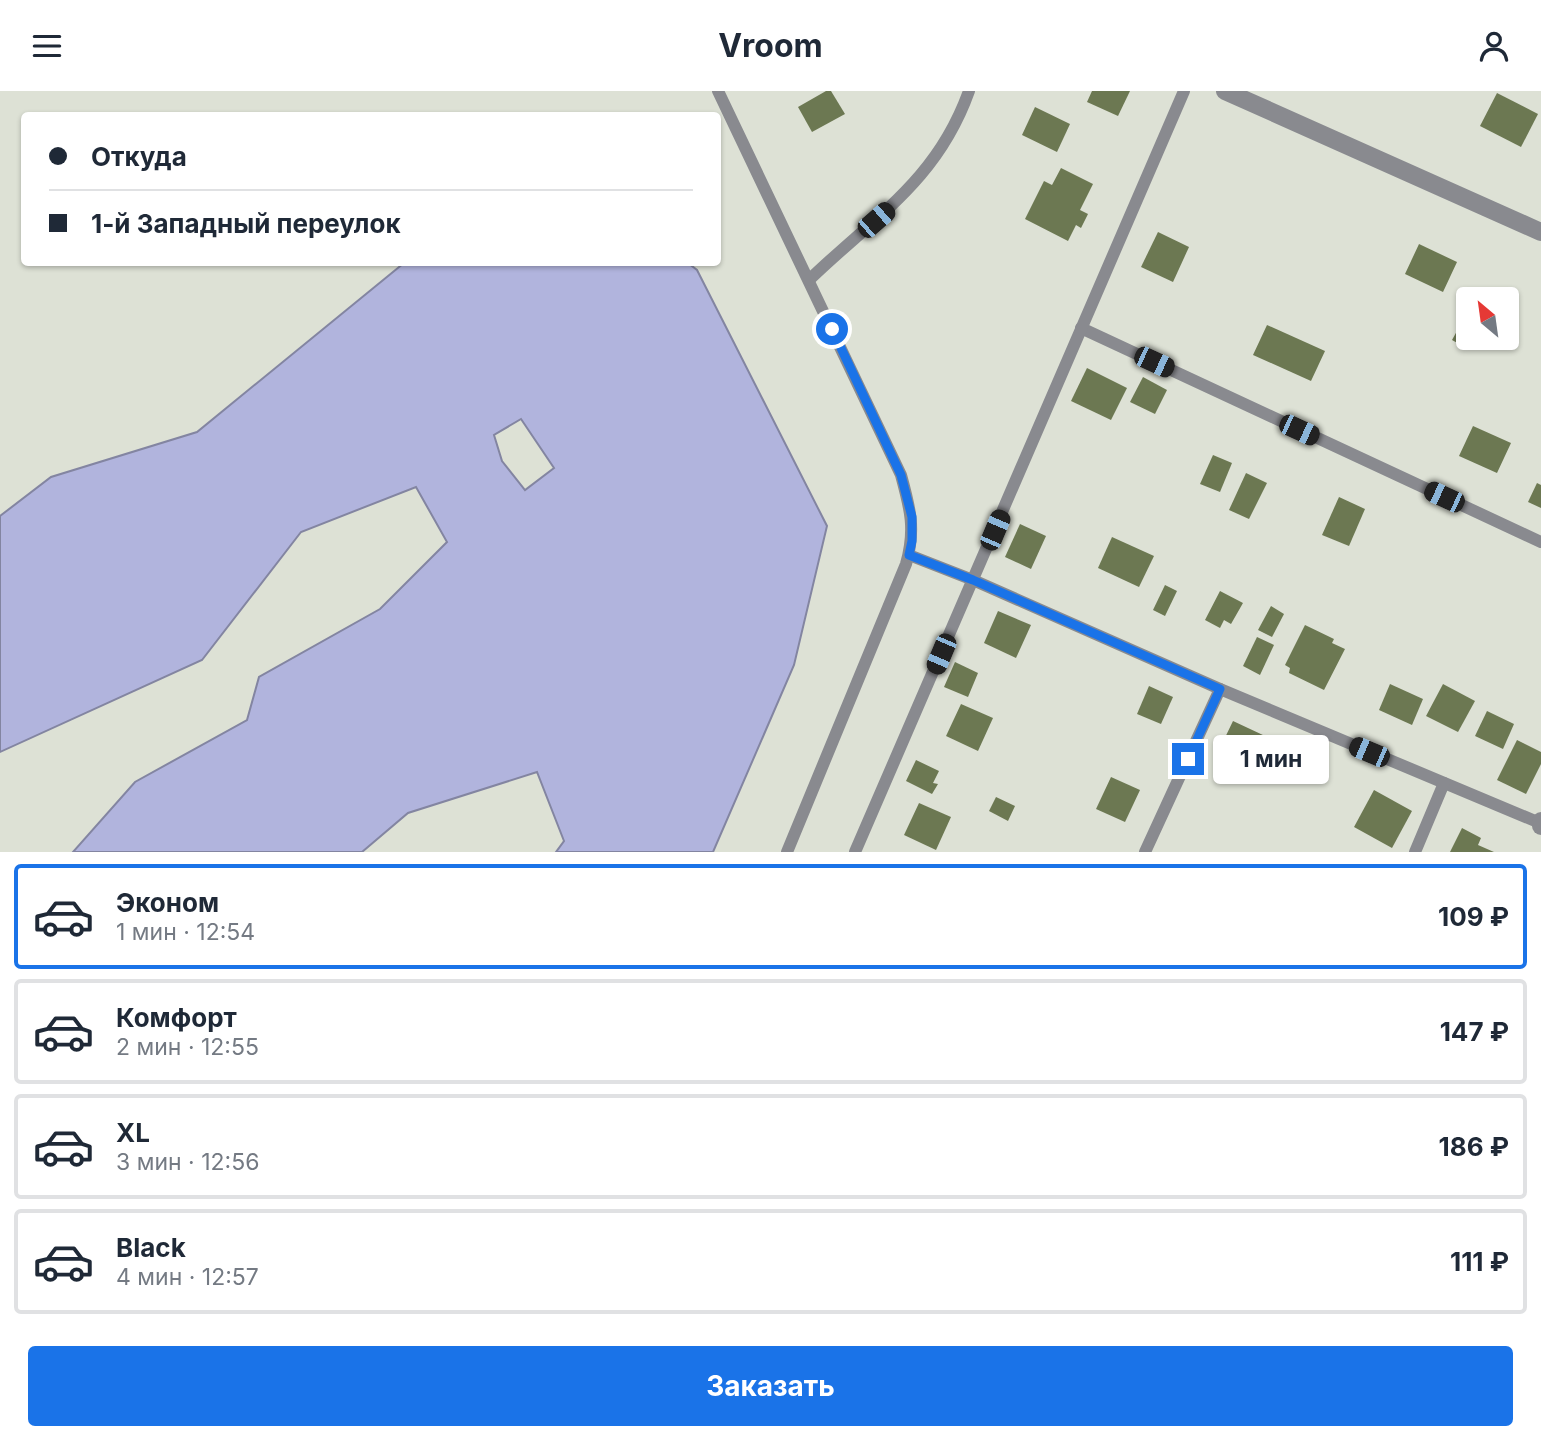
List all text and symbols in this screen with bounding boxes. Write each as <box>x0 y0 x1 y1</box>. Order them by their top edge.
text: Vroom <box>718 26 823 65</box>
icon: menu <box>28 27 66 65</box>
icon: person <box>1475 27 1513 65</box>
text: Откуда <box>91 141 187 172</box>
car <box>854 198 899 242</box>
text: 1-й Западный переулок <box>91 208 401 239</box>
north arrow <box>1456 287 1519 350</box>
map controls <box>1456 287 1519 350</box>
route start <box>816 313 848 345</box>
car <box>1131 344 1178 380</box>
car <box>1276 412 1323 448</box>
car <box>1421 479 1468 515</box>
car <box>978 507 1013 553</box>
car <box>924 631 959 677</box>
car <box>1346 734 1393 770</box>
callout: 1 мин <box>1212 735 1328 783</box>
route end <box>1172 743 1204 775</box>
text: 1 мин <box>1240 745 1302 773</box>
icon: car <box>32 885 95 948</box>
text: Эконом <box>116 887 219 918</box>
text: 109 ₽ <box>1438 901 1509 932</box>
text: 1 мин · 12:54 <box>116 918 255 946</box>
icon: car <box>32 1000 95 1063</box>
text: Комфорт <box>116 1002 237 1033</box>
text: 147 ₽ <box>1440 1016 1509 1047</box>
text: 2 мин · 12:55 <box>116 1033 259 1061</box>
icon: car <box>32 1115 95 1178</box>
text: XL <box>116 1117 150 1148</box>
text: 186 ₽ <box>1439 1131 1509 1162</box>
text: 3 мин · 12:56 <box>116 1148 259 1176</box>
icon: car <box>32 1230 95 1293</box>
text: Black <box>116 1232 186 1263</box>
text: 111 ₽ <box>1450 1246 1509 1277</box>
text: 4 мин · 12:57 <box>116 1263 259 1291</box>
button: Заказать <box>28 1346 1513 1426</box>

